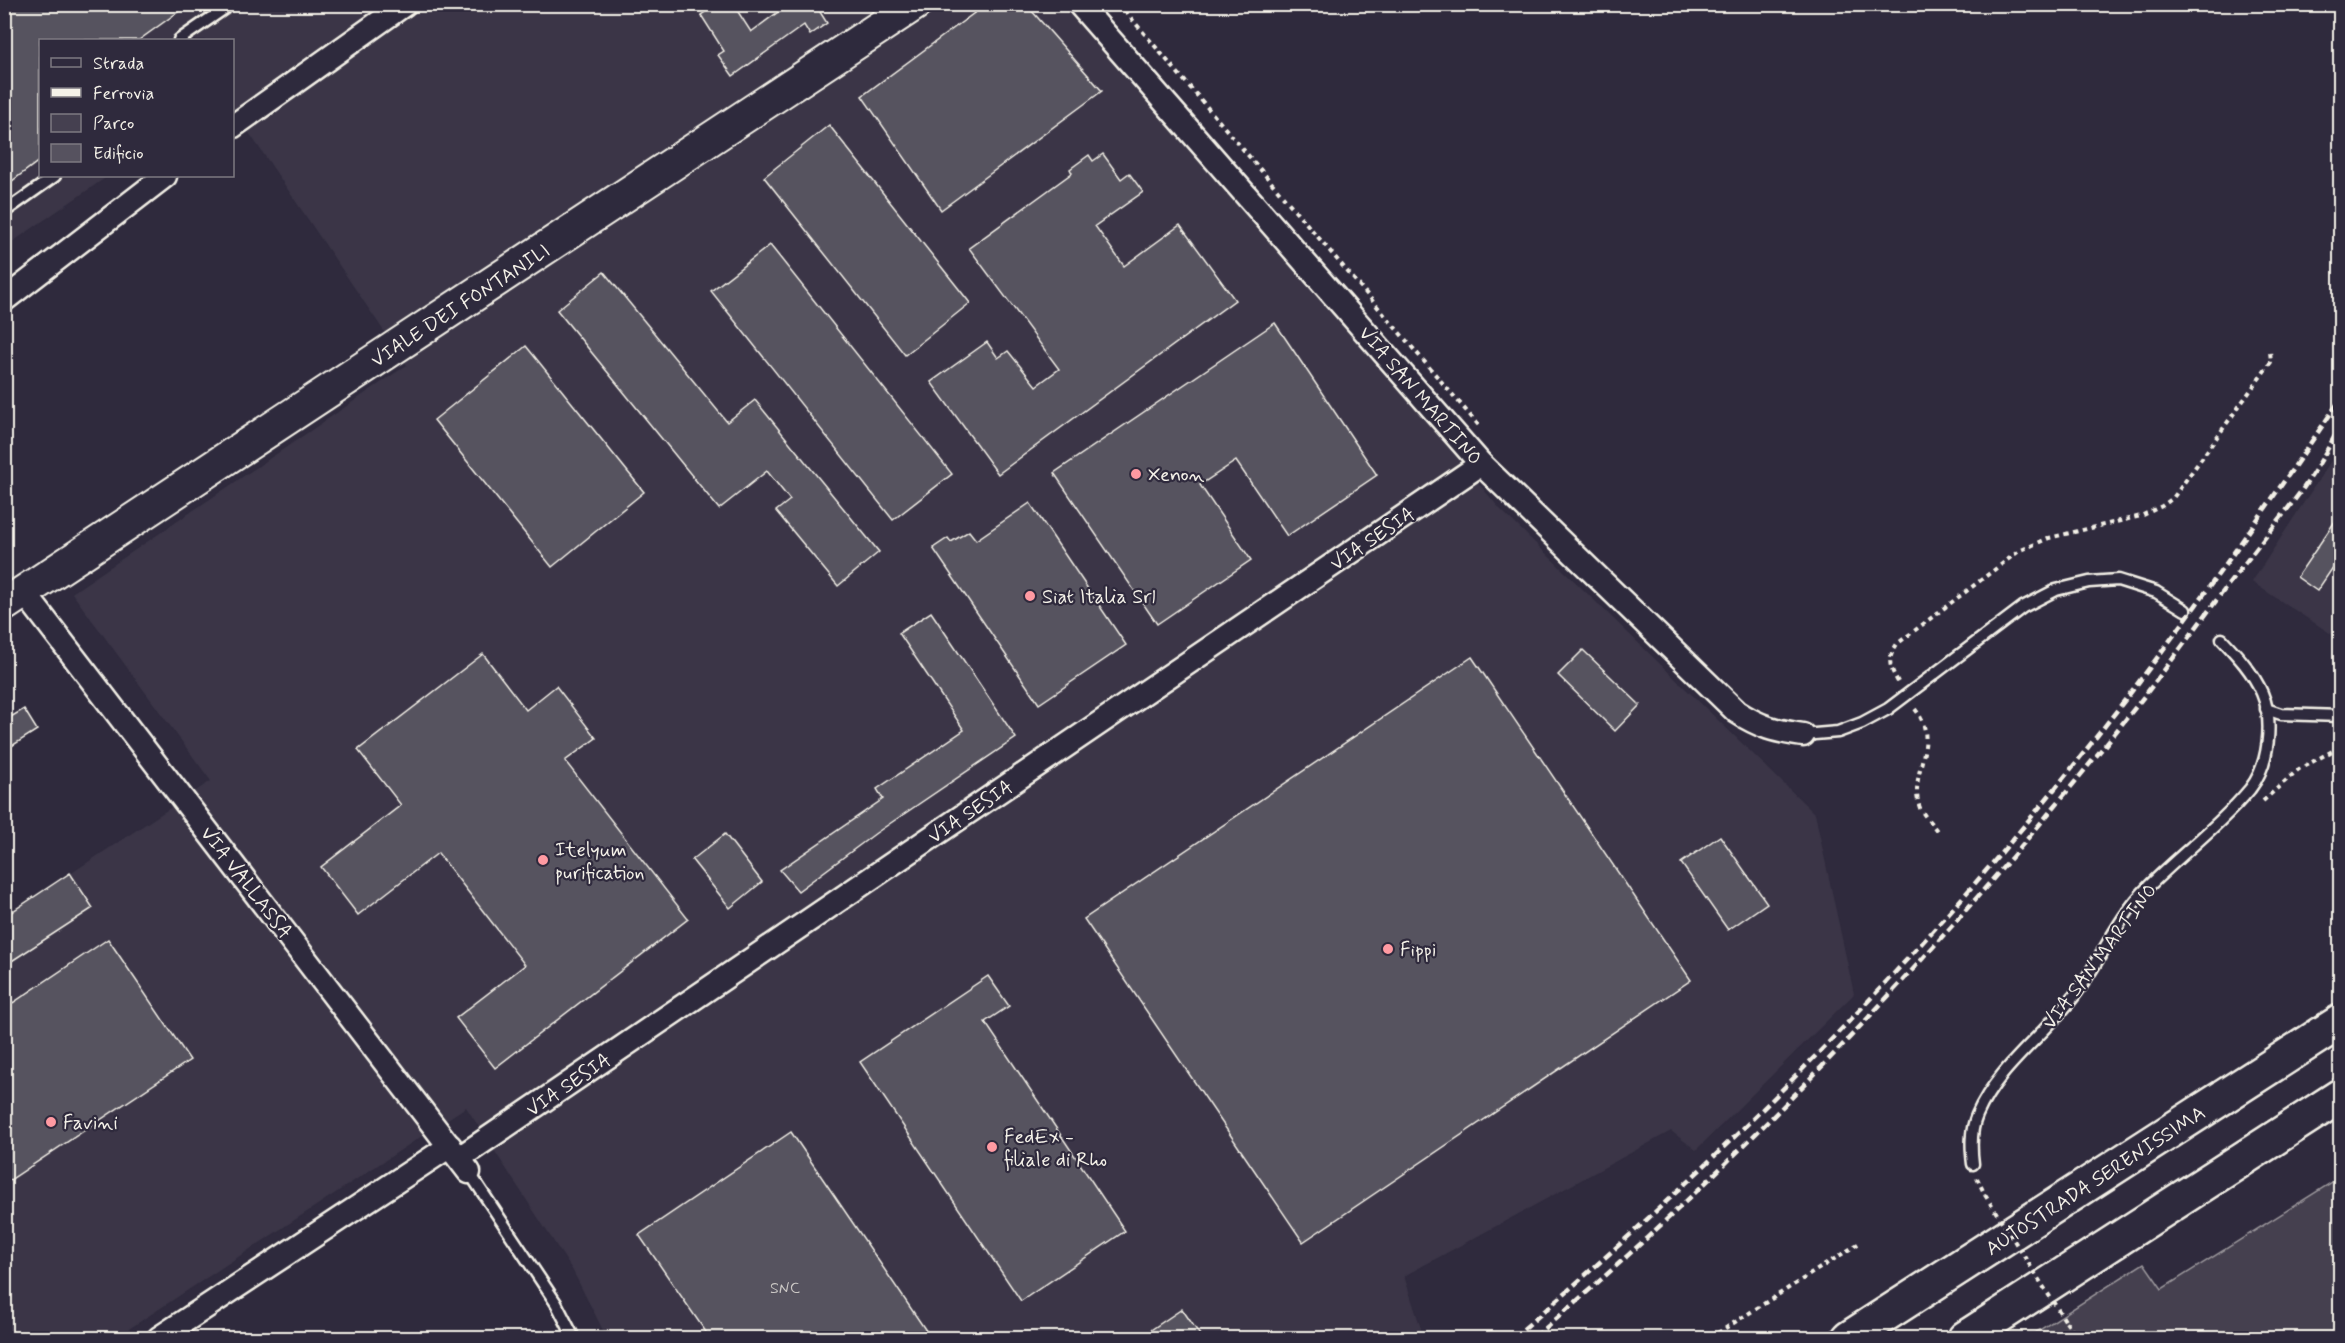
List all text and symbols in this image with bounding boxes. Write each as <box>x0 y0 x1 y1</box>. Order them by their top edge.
legend <box>39 39 234 177</box>
text: Strada <box>93 52 144 76</box>
text: Ferrovia <box>93 82 154 106</box>
text: Parco <box>93 112 134 136</box>
text: Edificio <box>93 142 144 166</box>
street label: VIALE DEI FONTANILI <box>366 238 556 374</box>
street label: VIA SAN MARTINO <box>1352 321 1488 471</box>
place label: Xenon <box>1148 462 1205 489</box>
marker: Xenon <box>1129 467 1143 481</box>
street label: VIA SESIA <box>1325 501 1421 578</box>
place label: Siat Italia Srl <box>1042 584 1156 611</box>
marker: Siat Italia Srl <box>1023 589 1037 603</box>
street label: VIA SESIA <box>923 774 1019 851</box>
street label: VIA VALLASSA <box>193 821 298 945</box>
place label: Itelyum purification <box>555 837 645 887</box>
marker: Itelyum purification <box>536 853 550 867</box>
street label: VIA SAN MARTINO <box>2037 879 2164 1035</box>
place label: Fippi <box>1400 937 1436 964</box>
marker: Fippi <box>1381 942 1395 956</box>
street label: VIA SESIA <box>521 1047 617 1124</box>
street label: AUTOSTRADA SERENISSIMA <box>1981 1100 2211 1263</box>
place label: Favini <box>63 1110 118 1137</box>
marker: Favini <box>44 1115 58 1129</box>
place label: FedEx - filiale di Rho <box>1004 1124 1107 1174</box>
marker: FedEx - filiale di Rho <box>985 1140 999 1154</box>
house number: SNC <box>770 1278 800 1299</box>

